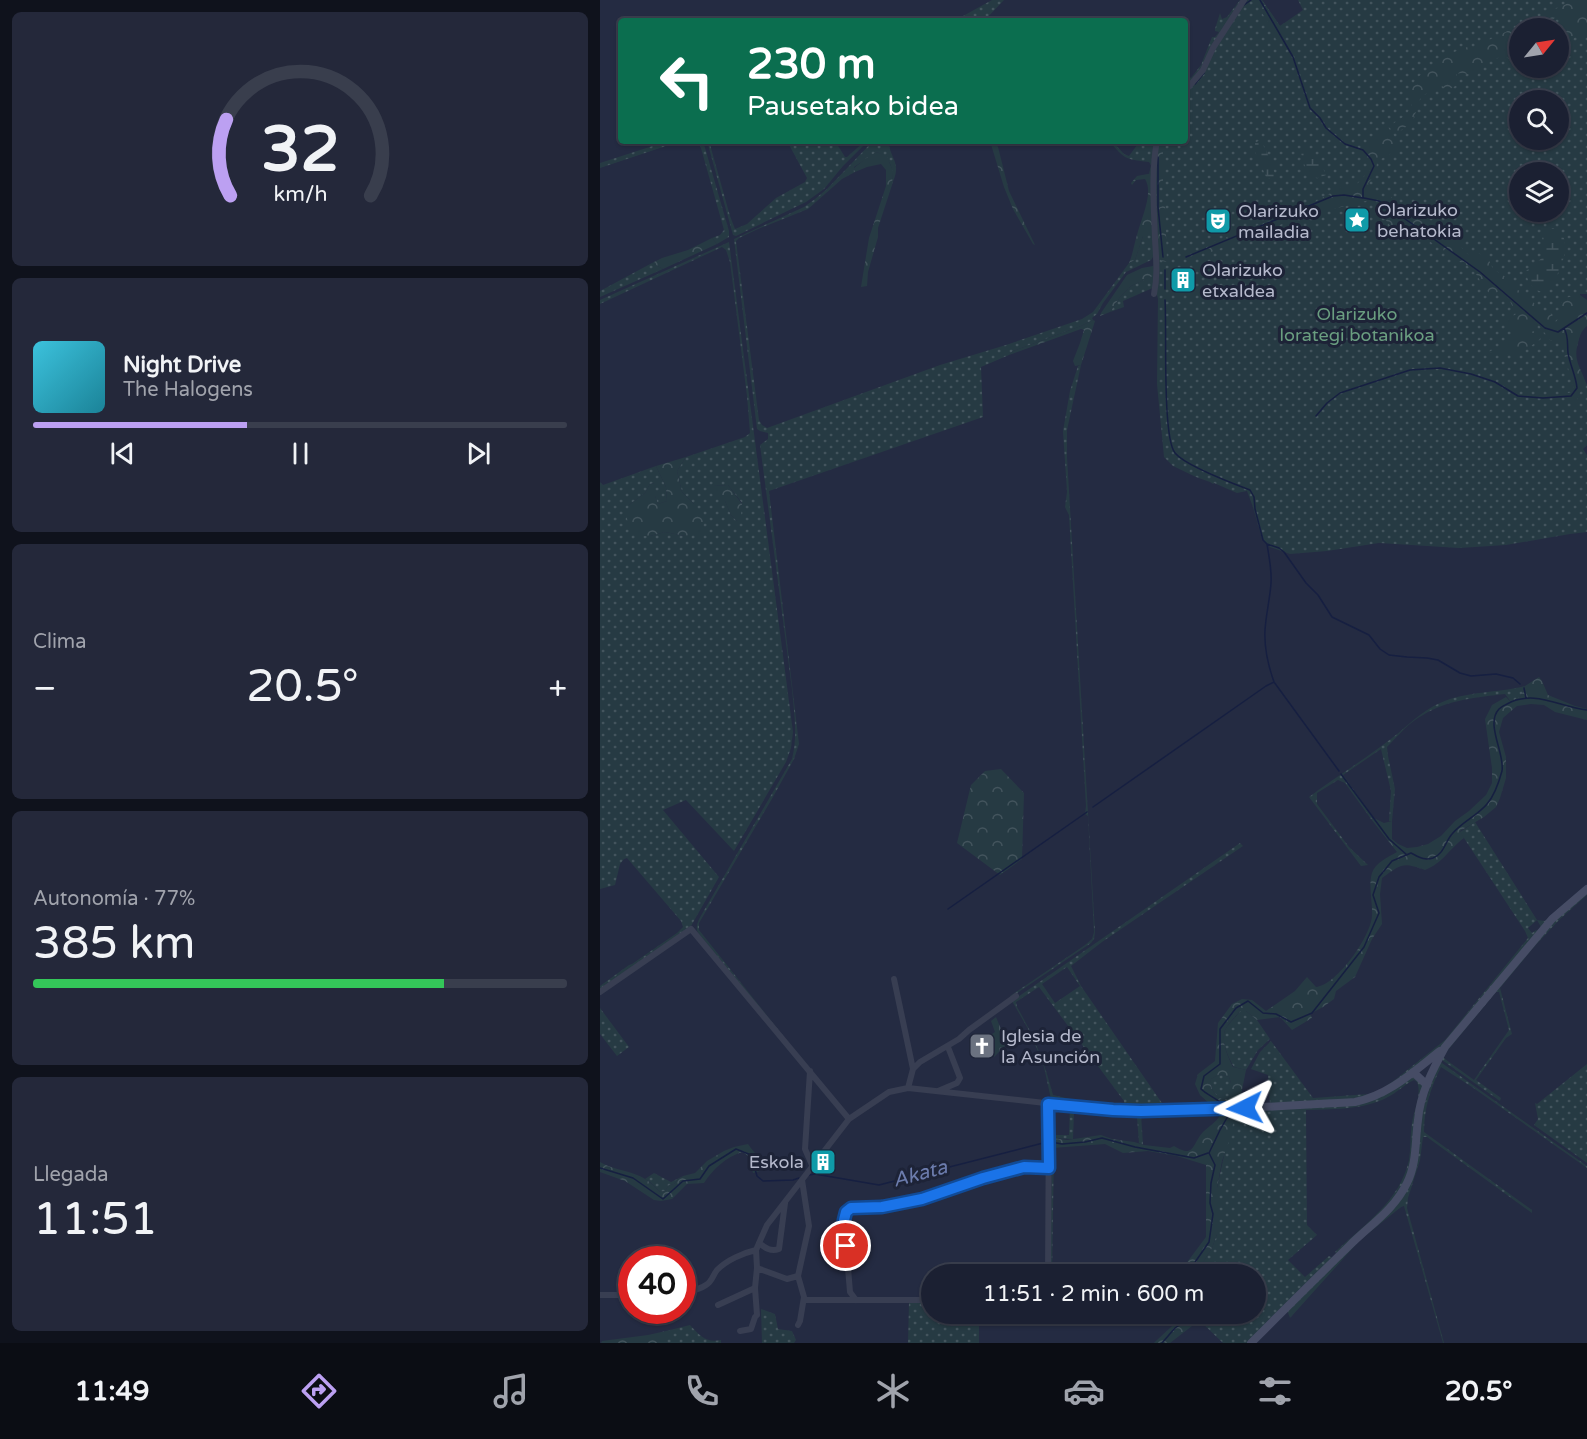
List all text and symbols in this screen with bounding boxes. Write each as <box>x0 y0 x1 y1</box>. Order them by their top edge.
north arrow <box>1509 18 1569 78</box>
map controls <box>1509 18 1569 222</box>
text: 230 m <box>747 39 876 90</box>
icon: left <box>648 42 726 120</box>
text: Pausetako bidea <box>747 90 959 123</box>
button: search <box>1509 90 1569 150</box>
text: 32 <box>261 113 339 188</box>
button: layers <box>1509 162 1569 222</box>
text: km/h <box>273 181 327 207</box>
place label: Olarizuko behatokia <box>1377 199 1462 242</box>
place label: Olarizuko mailadia <box>1238 200 1319 243</box>
place icon: Olarizuko behatokia <box>1342 205 1372 235</box>
theatre icon: Olarizuko mailadia <box>1203 206 1233 236</box>
place label: Olarizuko etxaldea <box>1202 259 1283 302</box>
building icon: Olarizuko etxaldea <box>1168 265 1198 295</box>
park label: Olarizuko lorategi botanikoa <box>1279 303 1435 346</box>
text: Night Drive <box>123 352 241 378</box>
text: The Halogens <box>123 378 253 402</box>
icon: previous <box>106 437 139 470</box>
icon: pause <box>284 437 317 470</box>
icon: next <box>462 437 495 470</box>
text: Clima <box>33 630 86 654</box>
text: 20.5° <box>246 660 359 714</box>
text: − <box>33 669 57 708</box>
text: + <box>548 669 567 708</box>
text: Autonomía · 77% <box>33 887 195 911</box>
text: 385 km <box>33 917 195 971</box>
place label: Iglesia de la Asunción <box>1001 1025 1100 1068</box>
church icon: Iglesia de la Asunción <box>967 1031 997 1061</box>
position arrow <box>1213 1076 1277 1140</box>
building icon: Eskola <box>808 1147 838 1177</box>
place label: Eskola <box>749 1151 804 1173</box>
water label: Akata <box>890 1155 951 1193</box>
text: Llegada <box>33 1163 109 1187</box>
text: 11:51 <box>33 1193 158 1247</box>
pin <box>820 1220 871 1271</box>
icon: arrive <box>829 1229 862 1262</box>
speed limit sign: 40 <box>618 1246 696 1324</box>
text: 11:51 · 2 min · 600 m <box>983 1281 1204 1307</box>
icon: directions <box>298 1370 340 1412</box>
icon: music <box>490 1370 532 1412</box>
icon: phone <box>681 1370 723 1412</box>
icon: climate <box>872 1370 914 1412</box>
icon: car <box>1063 1370 1105 1412</box>
icon: filters <box>1254 1370 1296 1412</box>
text: 11:49 <box>75 1375 149 1408</box>
text: 20.5° <box>1445 1375 1512 1408</box>

